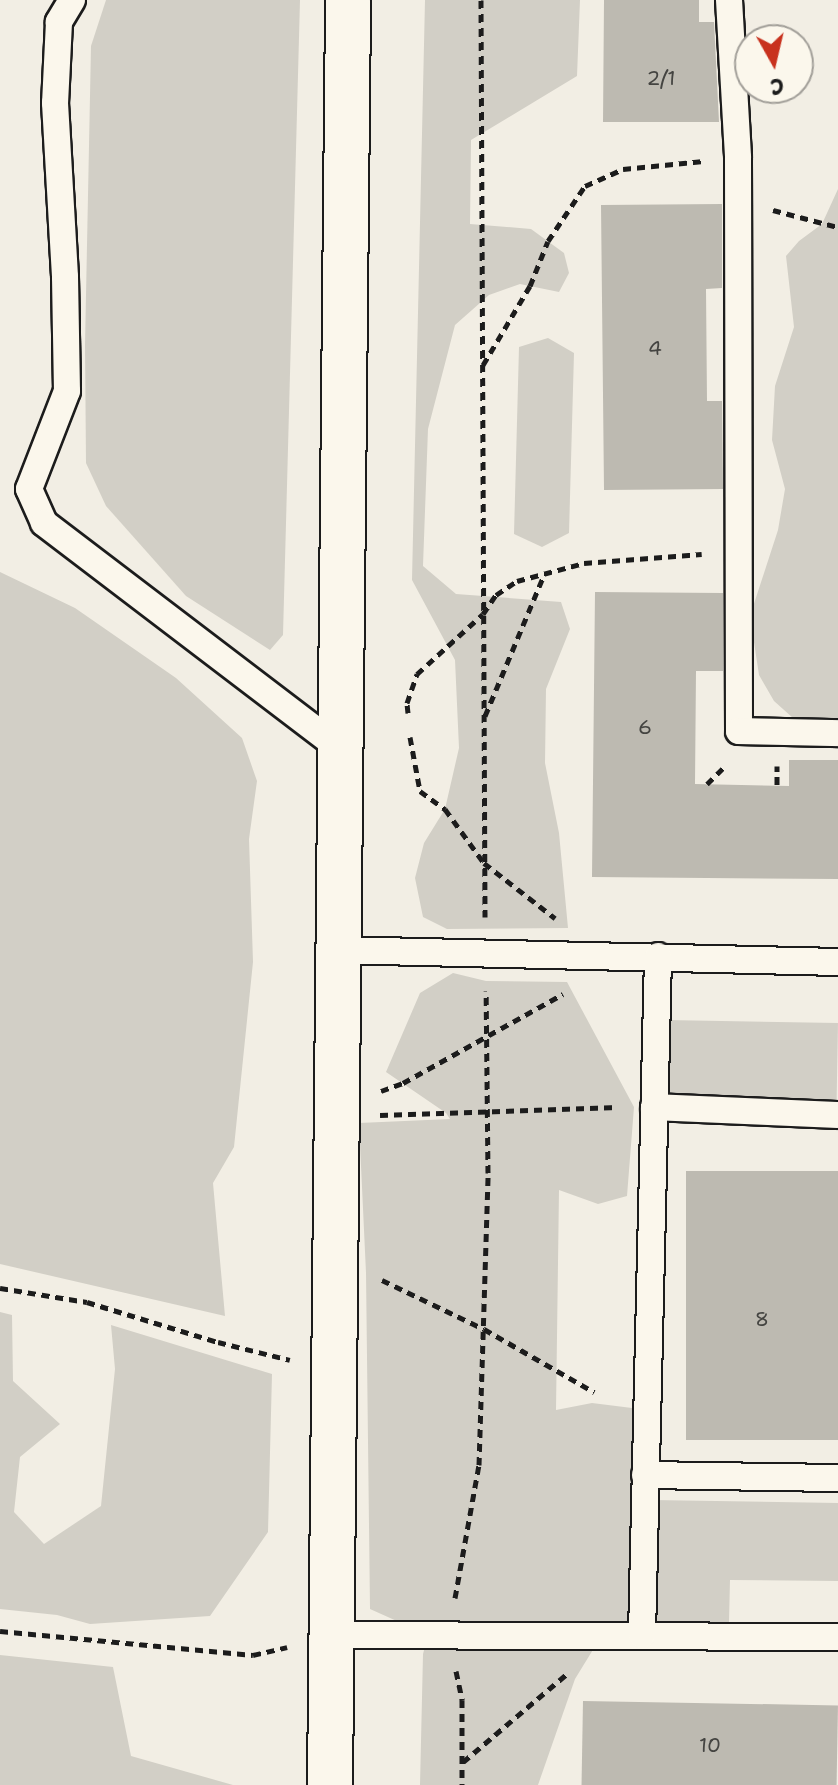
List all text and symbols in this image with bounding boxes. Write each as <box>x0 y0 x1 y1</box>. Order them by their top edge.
north arrow <box>734 24 814 104</box>
house number: 2/1 <box>647 66 675 90</box>
text: С <box>768 71 786 102</box>
house number: 4 <box>648 336 662 360</box>
house number: 6 <box>638 715 652 739</box>
house number: 8 <box>755 1307 769 1331</box>
house number: 10 <box>699 1733 721 1757</box>

